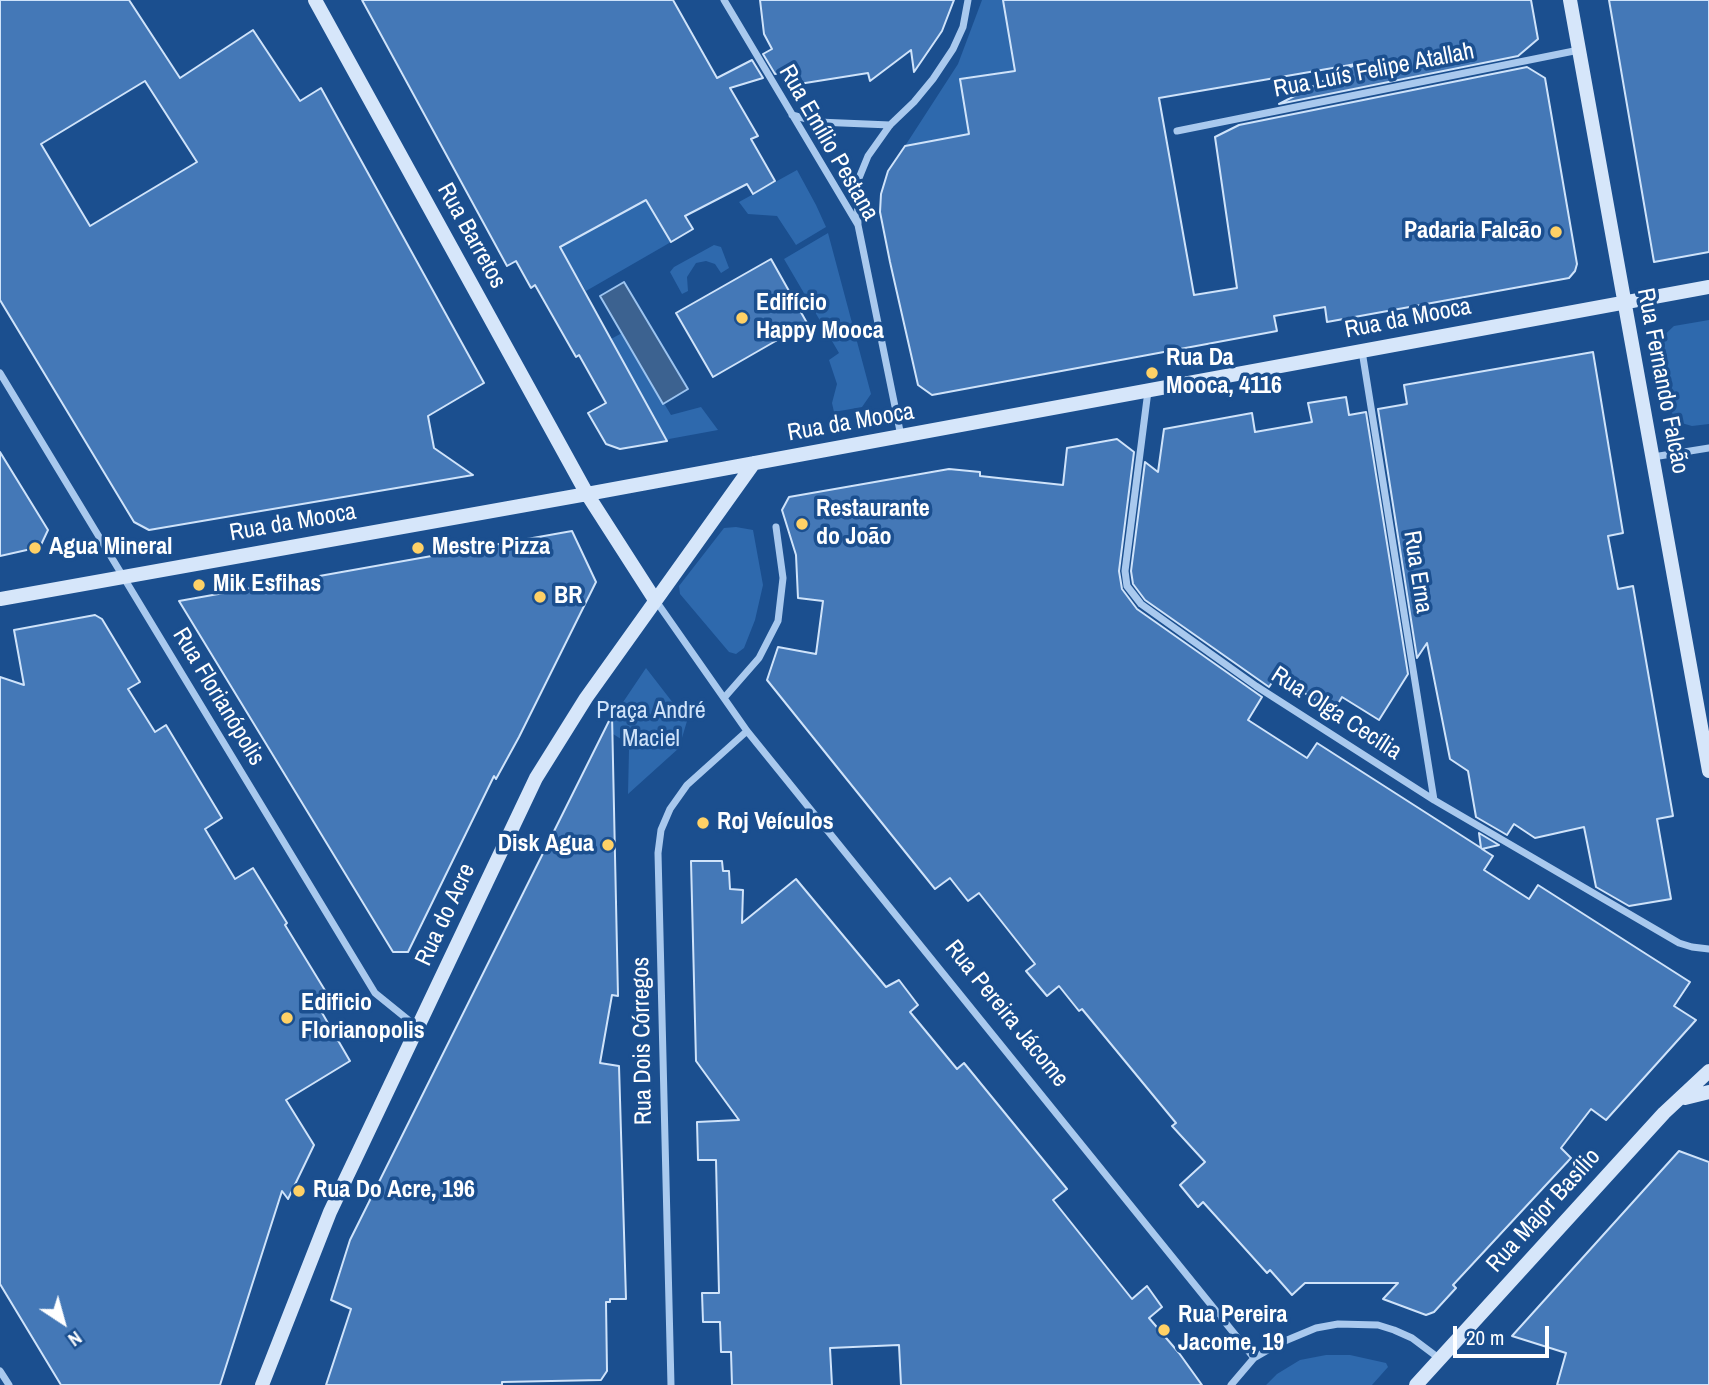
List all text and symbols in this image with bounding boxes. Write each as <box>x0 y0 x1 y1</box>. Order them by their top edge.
street label: Rua Luís Felipe Atallah <box>1271 37 1477 105</box>
street label: Rua Emílio Pestana <box>772 60 884 226</box>
street label: Rua Barretos <box>430 178 512 294</box>
place label: Padaria Falcão <box>1404 218 1542 246</box>
marker: Padaria Falcão <box>1548 224 1564 240</box>
street label: Rua Fernando Falcão <box>1630 286 1694 476</box>
place label: Edifício Happy Mooca <box>756 290 884 346</box>
street label: Rua da Mooca <box>1342 293 1474 345</box>
marker: Edifício Happy Mooca <box>734 310 750 326</box>
place label: Rua Da Mooca, 4116 <box>1166 345 1282 401</box>
marker: Rua Da Mooca, 4116 <box>1144 365 1160 381</box>
street label: Rua da Mooca <box>785 398 917 448</box>
place label: Restaurante do João <box>816 496 930 552</box>
street label: Rua da Mooca <box>227 498 359 548</box>
marker: Restaurante do João <box>794 516 810 532</box>
street label: Rua Erna <box>1396 529 1438 615</box>
place label: Agua Mineral <box>49 534 173 562</box>
place label: Mestre Pizza <box>432 534 550 562</box>
marker: Agua Mineral <box>27 540 43 556</box>
marker: Mestre Pizza <box>410 540 426 556</box>
place label: Mik Esfihas <box>213 571 321 599</box>
marker: Mik Esfihas <box>191 577 207 593</box>
place label: BR <box>554 583 582 611</box>
marker: BR <box>532 589 548 605</box>
street label: Rua Florianópolis <box>166 623 270 771</box>
street label: Rua Olga Cecília <box>1265 661 1407 767</box>
park label: Praça André Maciel <box>596 698 706 754</box>
place label: Roj Veículos <box>717 809 834 837</box>
marker: Roj Veículos <box>695 815 711 831</box>
place label: Disk Agua <box>498 831 594 859</box>
marker: Disk Agua <box>600 837 616 853</box>
street label: Rua do Acre <box>410 859 482 971</box>
street label: Rua Pereira Jácome <box>938 935 1074 1093</box>
street label: Rua Dois Córregos <box>627 957 659 1125</box>
place label: Edificio Florianopolis <box>301 990 425 1046</box>
marker: Edificio Florianopolis <box>279 1010 295 1026</box>
street label: Rua Major Basílio <box>1481 1143 1607 1279</box>
place label: Rua Do Acre, 196 <box>313 1177 475 1205</box>
marker: Rua Do Acre, 196 <box>291 1183 307 1199</box>
north arrow <box>28 1287 98 1357</box>
place label: Rua Pereira Jacome, 19 <box>1178 1302 1287 1358</box>
scale bar <box>1457 1312 1553 1356</box>
marker: Rua Pereira Jacome, 19 <box>1156 1322 1172 1338</box>
text: 20 m <box>1466 1323 1504 1352</box>
text: N <box>63 1325 88 1353</box>

